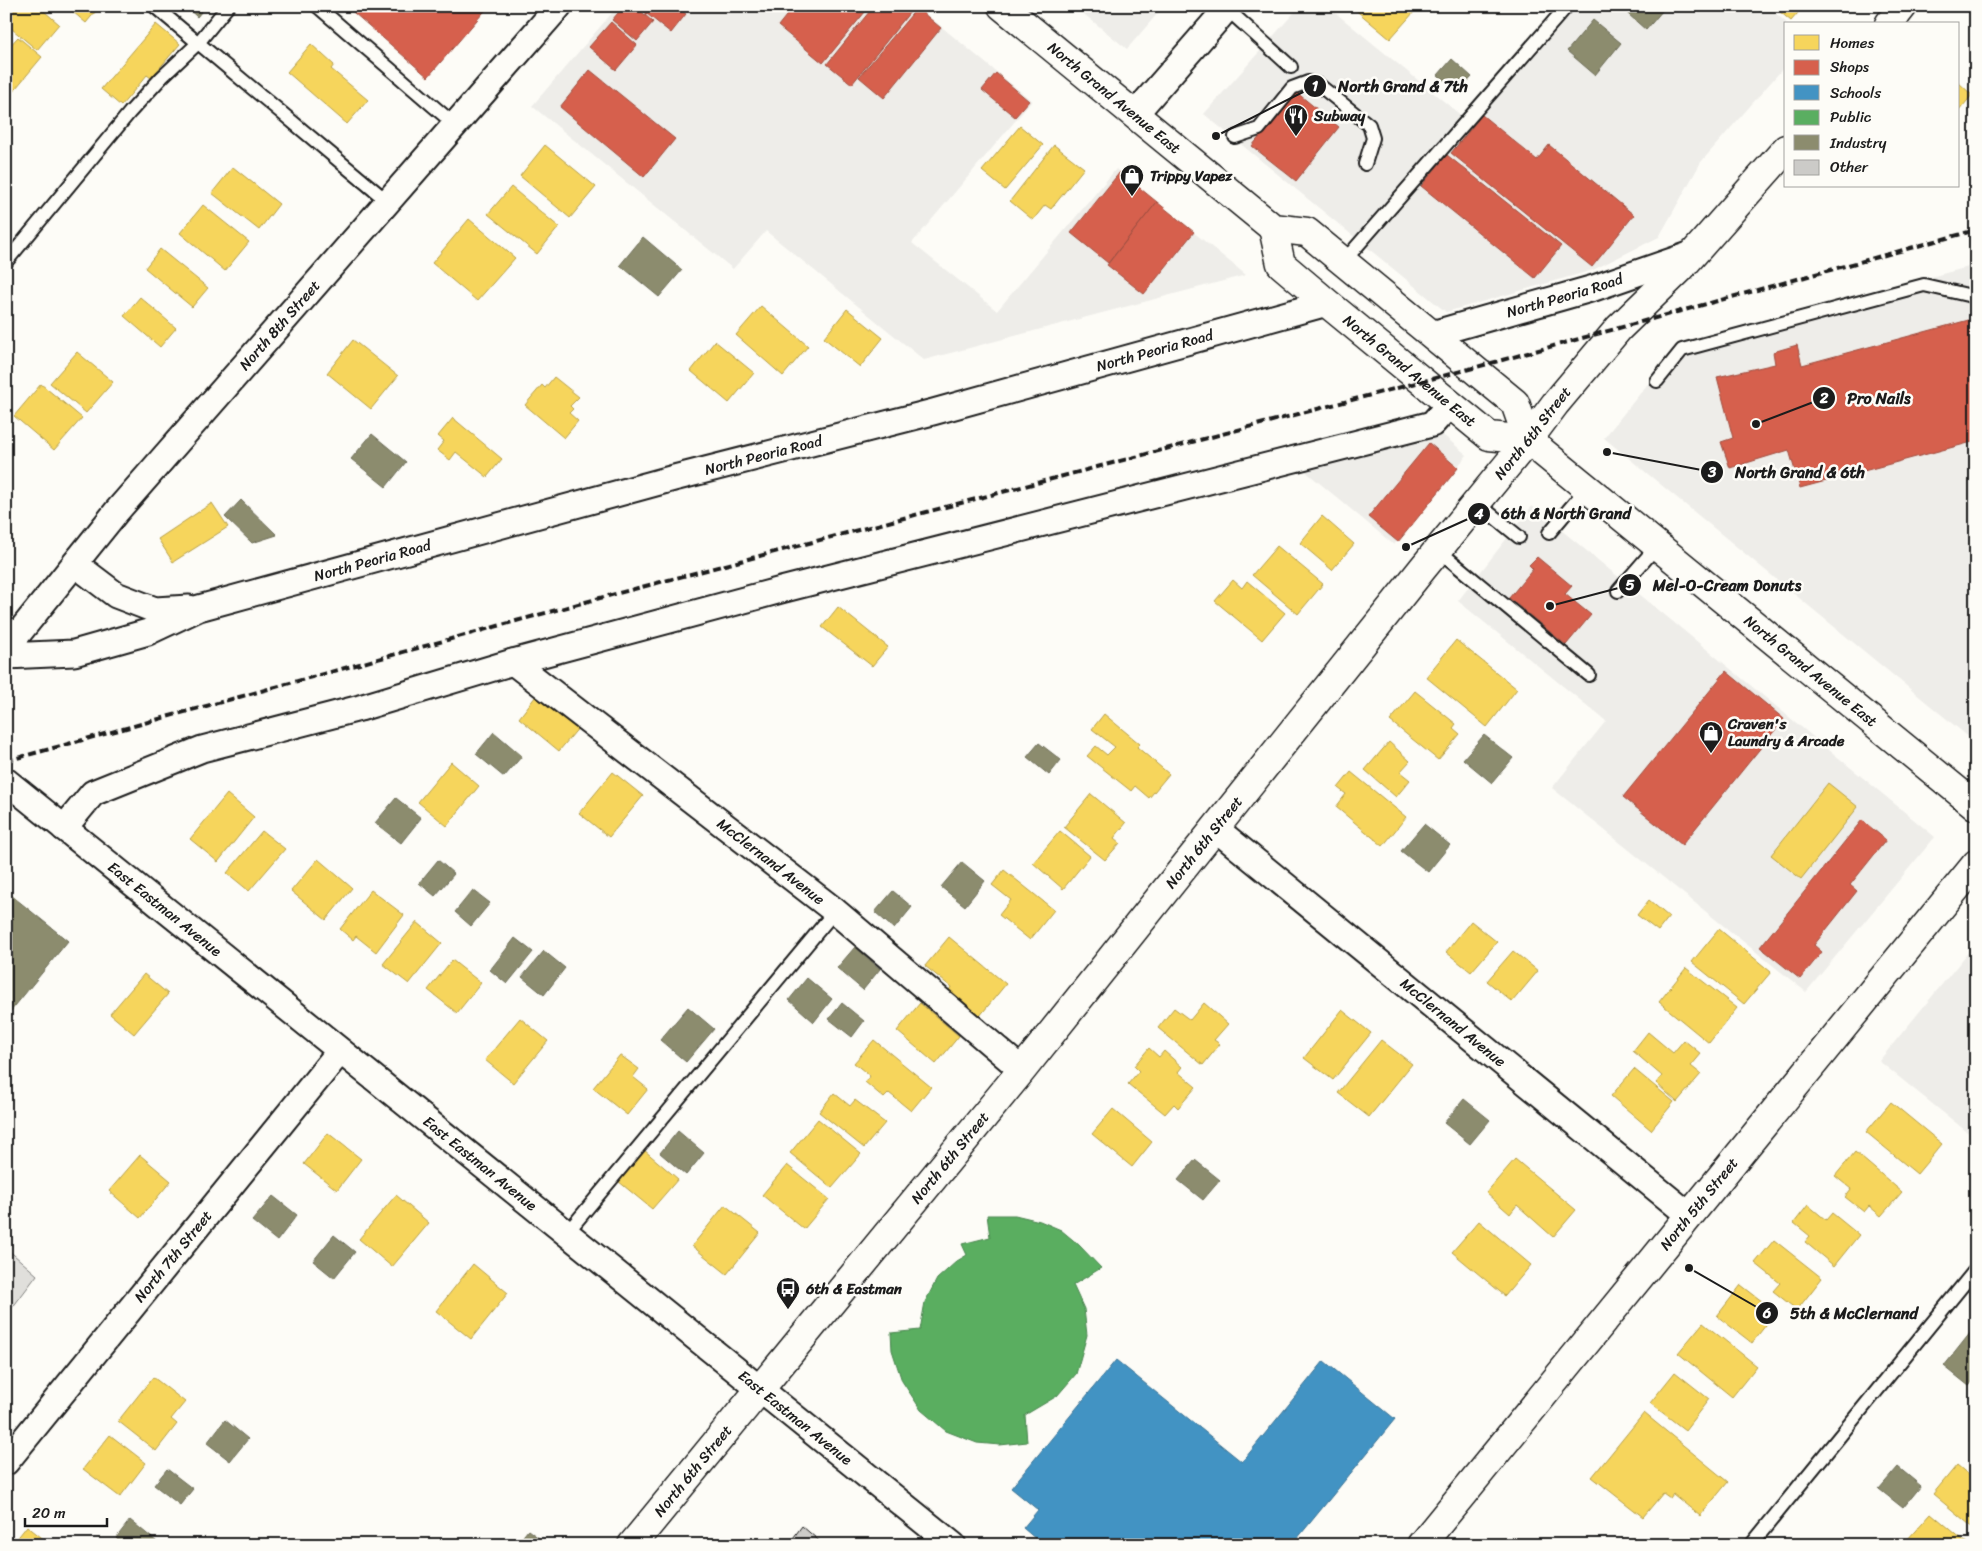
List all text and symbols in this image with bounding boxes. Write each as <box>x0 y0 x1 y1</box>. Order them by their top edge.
legend <box>1784 22 1960 188</box>
text: Homes <box>1830 30 1874 56</box>
street label: North Grand Avenue East <box>1042 35 1187 161</box>
text: Shops <box>1830 54 1870 80</box>
callout: North Grand & 7th <box>1303 70 1477 101</box>
text: North Grand & 7th <box>1337 72 1469 101</box>
text: 1 <box>1312 73 1319 99</box>
text: Schools <box>1830 80 1881 106</box>
restaurant icon: Subway <box>1283 103 1309 137</box>
place label: Subway <box>1313 103 1366 129</box>
text: Public <box>1830 104 1872 130</box>
text: Industry <box>1829 130 1887 156</box>
text: Other <box>1830 154 1869 180</box>
shop icon: Trippy Vapez <box>1119 163 1145 197</box>
place label: Trippy Vapez <box>1150 163 1233 189</box>
street label: North Peoria Road <box>1503 266 1627 325</box>
street label: North 8th Street <box>232 274 327 376</box>
street label: North Grand Avenue East <box>1337 308 1482 434</box>
street label: North Peoria Road <box>1093 322 1217 379</box>
street label: North 6th Street <box>1487 380 1578 485</box>
callout: Pro Nails <box>1812 383 1921 414</box>
text: Pro Nails <box>1847 384 1911 413</box>
text: 2 <box>1819 385 1829 411</box>
street label: North Peoria Road <box>702 428 826 483</box>
callout: North Grand & 6th <box>1700 457 1875 488</box>
text: North Grand & 6th <box>1734 458 1866 487</box>
text: 3 <box>1707 459 1717 485</box>
callout: 6th & North Grand <box>1466 498 1641 529</box>
text: 6th & North Grand <box>1500 499 1632 528</box>
text: 4 <box>1473 501 1484 527</box>
street label: North Peoria Road <box>311 532 435 589</box>
callout: Mel-O-Cream Donuts <box>1618 570 1811 601</box>
text: Mel-O-Cream Donuts <box>1652 571 1802 600</box>
text: 5 <box>1625 572 1635 598</box>
street label: North Grand Avenue East <box>1738 608 1884 734</box>
place label: Craven's Laundry & Arcade <box>1727 711 1845 754</box>
shop icon: Craven's Laundry & Arcade <box>1698 720 1724 754</box>
street label: North 6th Street <box>1158 790 1250 895</box>
street label: McClernand Avenue <box>711 811 831 912</box>
street label: East Eastman Avenue <box>102 855 228 963</box>
street label: McClernand Avenue <box>1394 971 1512 1074</box>
street label: North 6th Street <box>904 1106 996 1210</box>
street label: East Eastman Avenue <box>417 1109 543 1218</box>
street label: North 5th Street <box>1653 1151 1745 1256</box>
street label: North 7th Street <box>127 1204 219 1308</box>
bus stop icon: 6th & Eastman <box>775 1276 801 1310</box>
place label: 6th & Eastman <box>805 1276 903 1302</box>
callout: 5th & McClernand <box>1755 1298 1927 1329</box>
text: 5th & McClernand <box>1790 1299 1919 1328</box>
text: 6 <box>1762 1300 1772 1326</box>
street label: East Eastman Avenue <box>732 1363 858 1472</box>
street label: North 6th Street <box>647 1419 739 1523</box>
scale bar <box>25 1496 108 1528</box>
text: 20 m <box>32 1500 66 1526</box>

